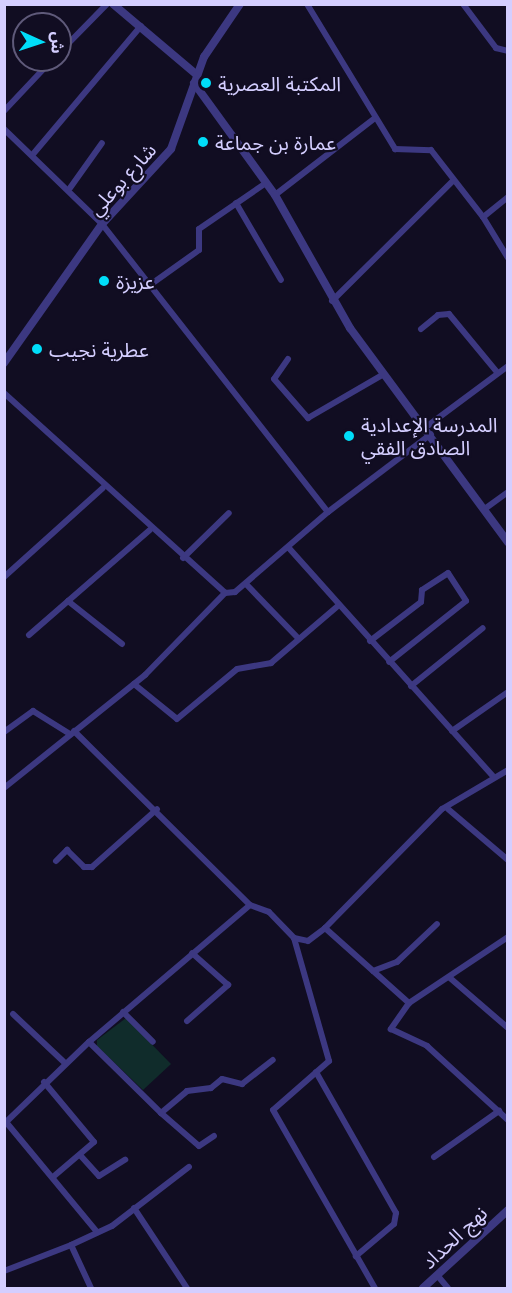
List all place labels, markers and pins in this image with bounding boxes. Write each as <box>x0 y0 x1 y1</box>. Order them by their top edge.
place label: المكتبة العصرية <box>218 71 341 95</box>
marker: المكتبة العصرية <box>199 76 213 90</box>
place label: عمارة بن جماعة <box>215 130 336 154</box>
marker: عمارة بن جماعة <box>196 135 210 149</box>
place label: عزيزة <box>116 269 155 293</box>
marker: عزيزة <box>97 274 111 288</box>
place label: عطرية نجيب <box>49 337 149 361</box>
marker: عطرية نجيب <box>30 342 44 356</box>
place label: المدرسة الإعدادية الصادق الفقي <box>361 412 497 459</box>
marker: المدرسة الإعدادية الصادق الفقي <box>342 429 356 443</box>

